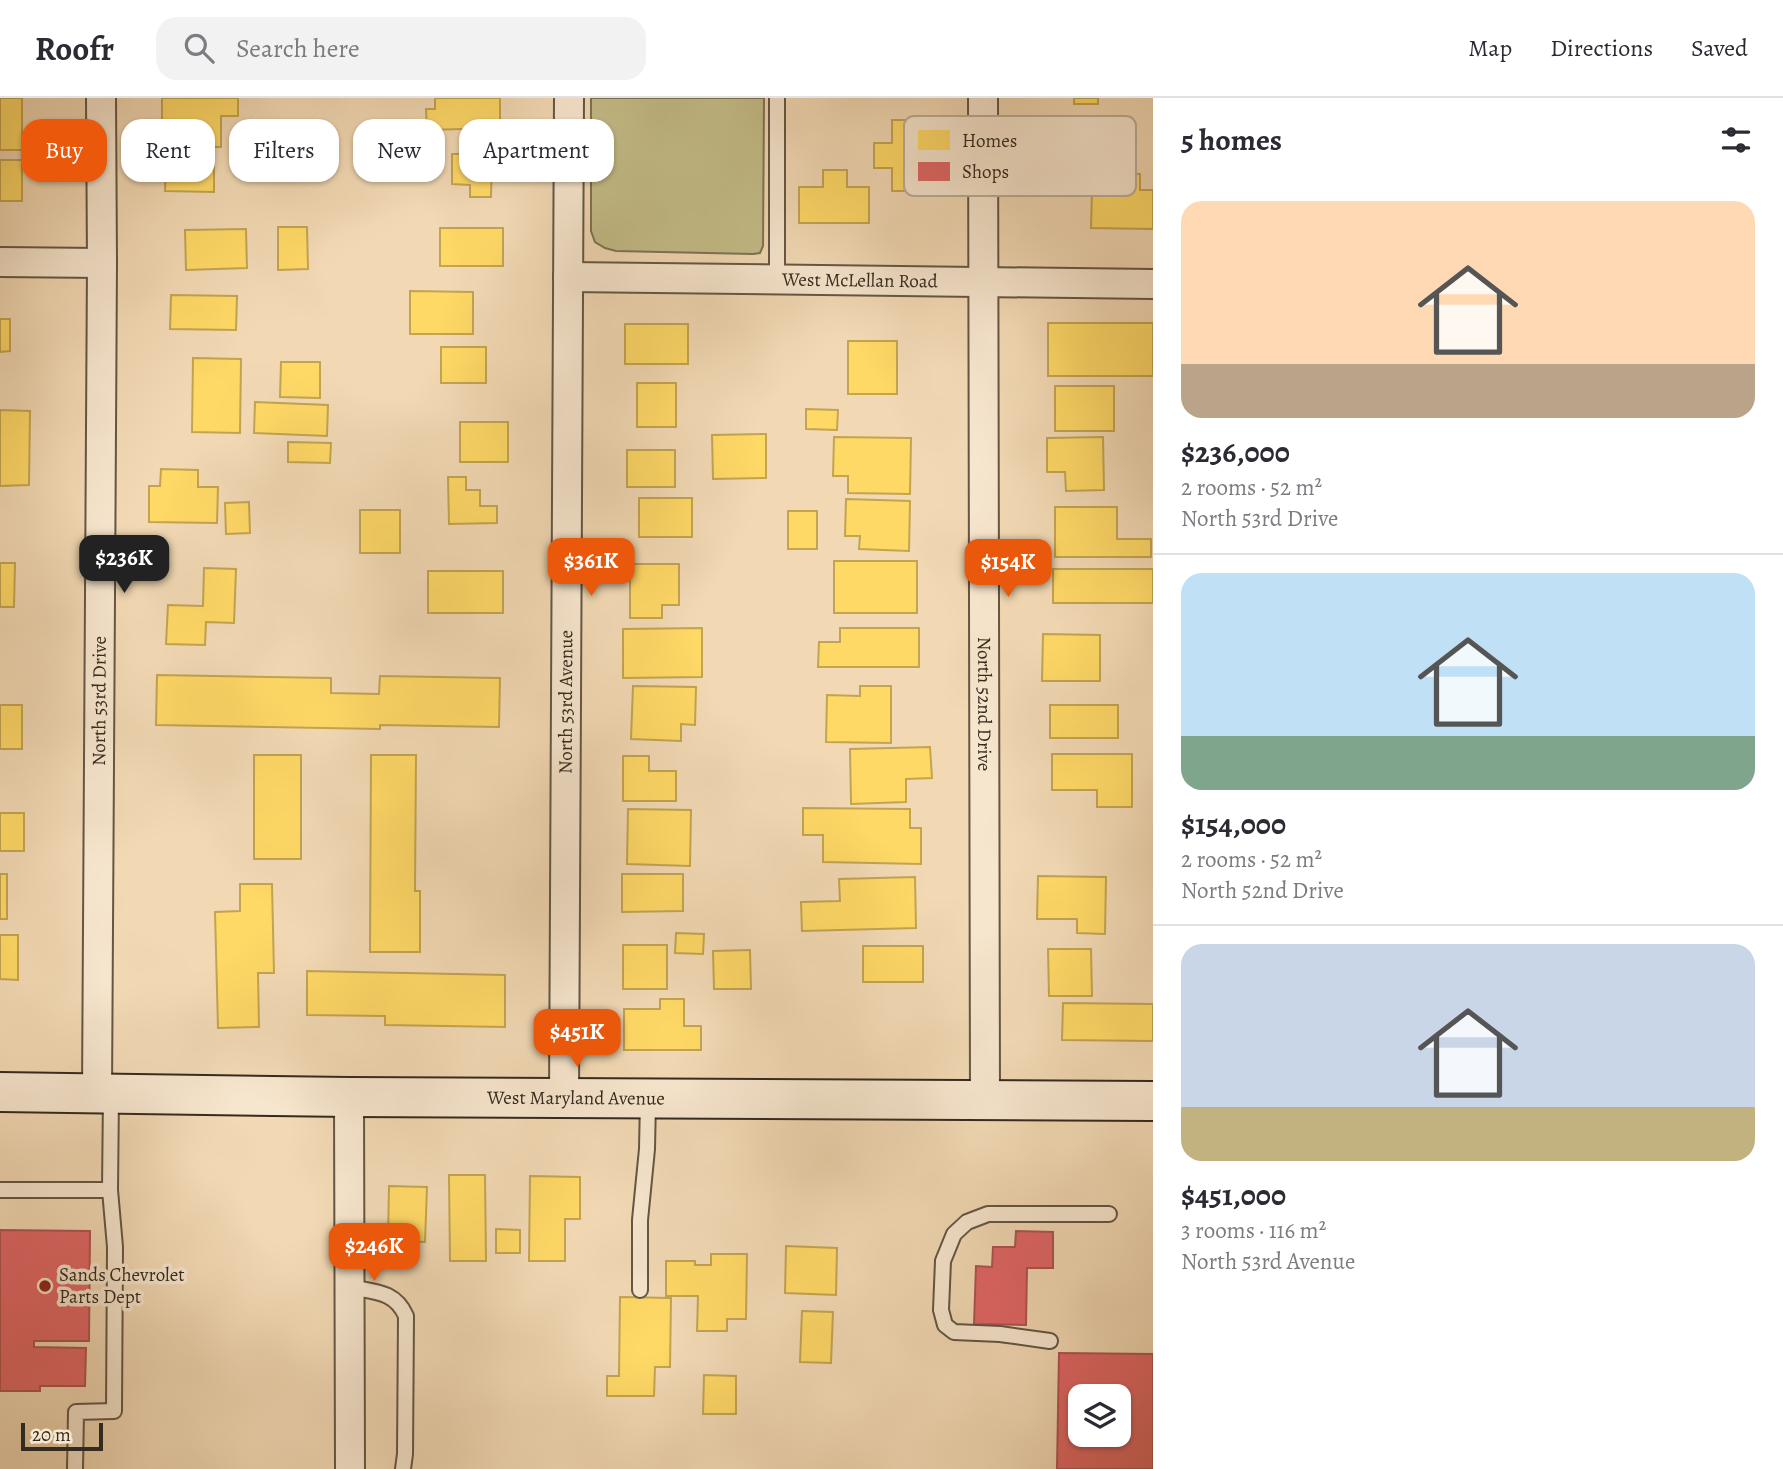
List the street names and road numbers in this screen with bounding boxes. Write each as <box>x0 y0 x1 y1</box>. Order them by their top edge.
street label: West McLellan Road <box>781 267 939 294</box>
street label: North 53rd Avenue <box>553 630 579 774</box>
street label: North 53rd Drive <box>86 636 113 766</box>
street label: North 52nd Drive <box>971 637 997 771</box>
street label: West Maryland Avenue <box>486 1085 665 1112</box>

